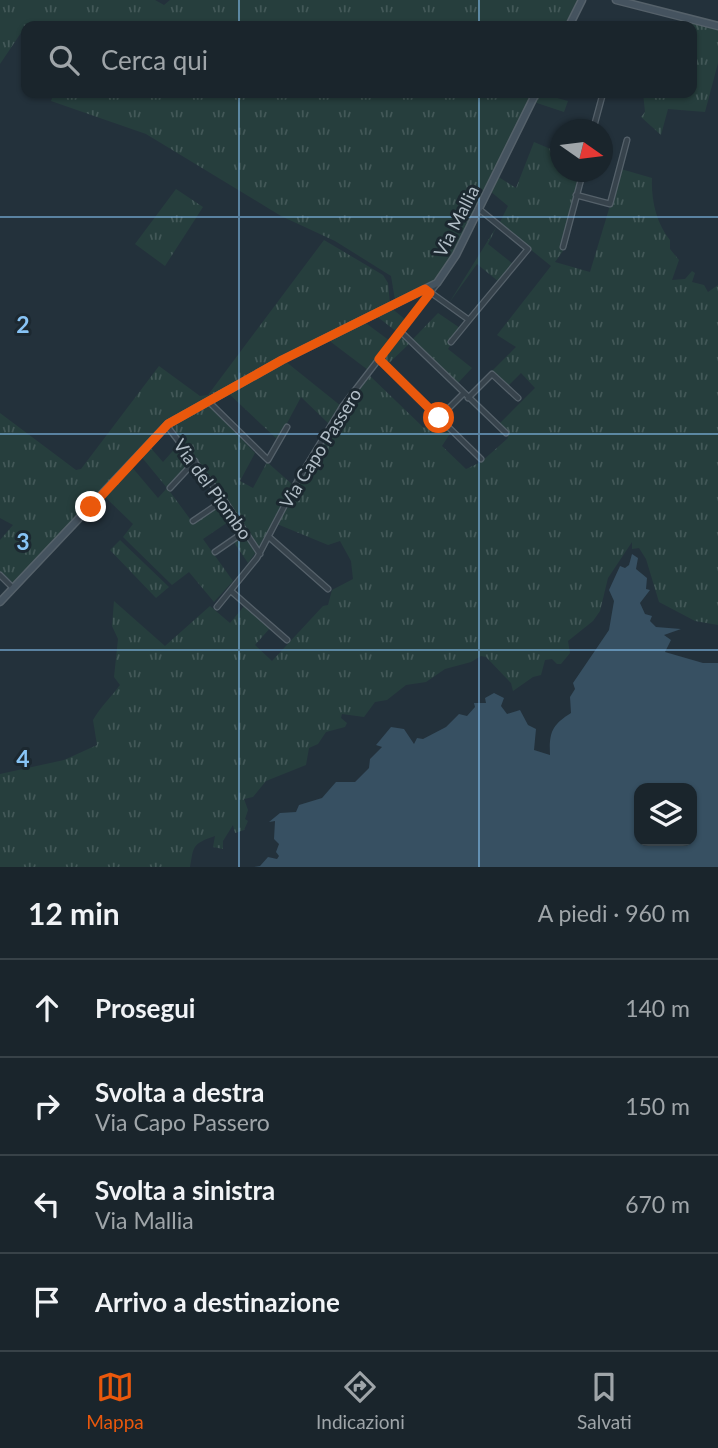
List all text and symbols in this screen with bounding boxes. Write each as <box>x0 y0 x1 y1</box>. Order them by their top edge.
search box <box>21 21 697 98</box>
icon: search <box>45 41 83 79</box>
text: Cerca qui <box>101 44 208 76</box>
north arrow <box>550 119 613 182</box>
street label: Via Mallia <box>429 182 483 260</box>
text: 2 <box>16 310 30 338</box>
street label: Via Capo Passero <box>274 384 366 512</box>
route start <box>423 402 454 433</box>
street label: Via del Piombo <box>169 434 257 544</box>
route end <box>75 491 106 522</box>
text: 3 <box>16 527 30 555</box>
text: 4 <box>16 744 30 772</box>
map controls <box>634 783 697 846</box>
button: layers <box>634 783 697 846</box>
text: 12 min <box>28 895 120 931</box>
text: A piedi · 960 m <box>538 899 690 927</box>
icon: ahead <box>28 989 66 1027</box>
text: Prosegui <box>95 992 195 1024</box>
text: 140 m <box>625 994 690 1022</box>
text: Svolta a destra <box>95 1076 265 1108</box>
icon: right <box>28 1087 66 1125</box>
text: 150 m <box>625 1092 690 1120</box>
text: Via Capo Passero <box>95 1108 270 1136</box>
text: Svolta a sinistra <box>95 1174 275 1206</box>
icon: left <box>28 1185 66 1223</box>
text: 670 m <box>625 1190 690 1218</box>
text: Via Mallia <box>95 1206 194 1234</box>
icon: arrive <box>28 1283 66 1321</box>
text: Arrivo a destinazione <box>95 1286 340 1318</box>
tab: Mappa <box>86 1368 144 1433</box>
tab: Indicazioni <box>316 1368 405 1433</box>
tab: Salvati <box>577 1368 632 1433</box>

